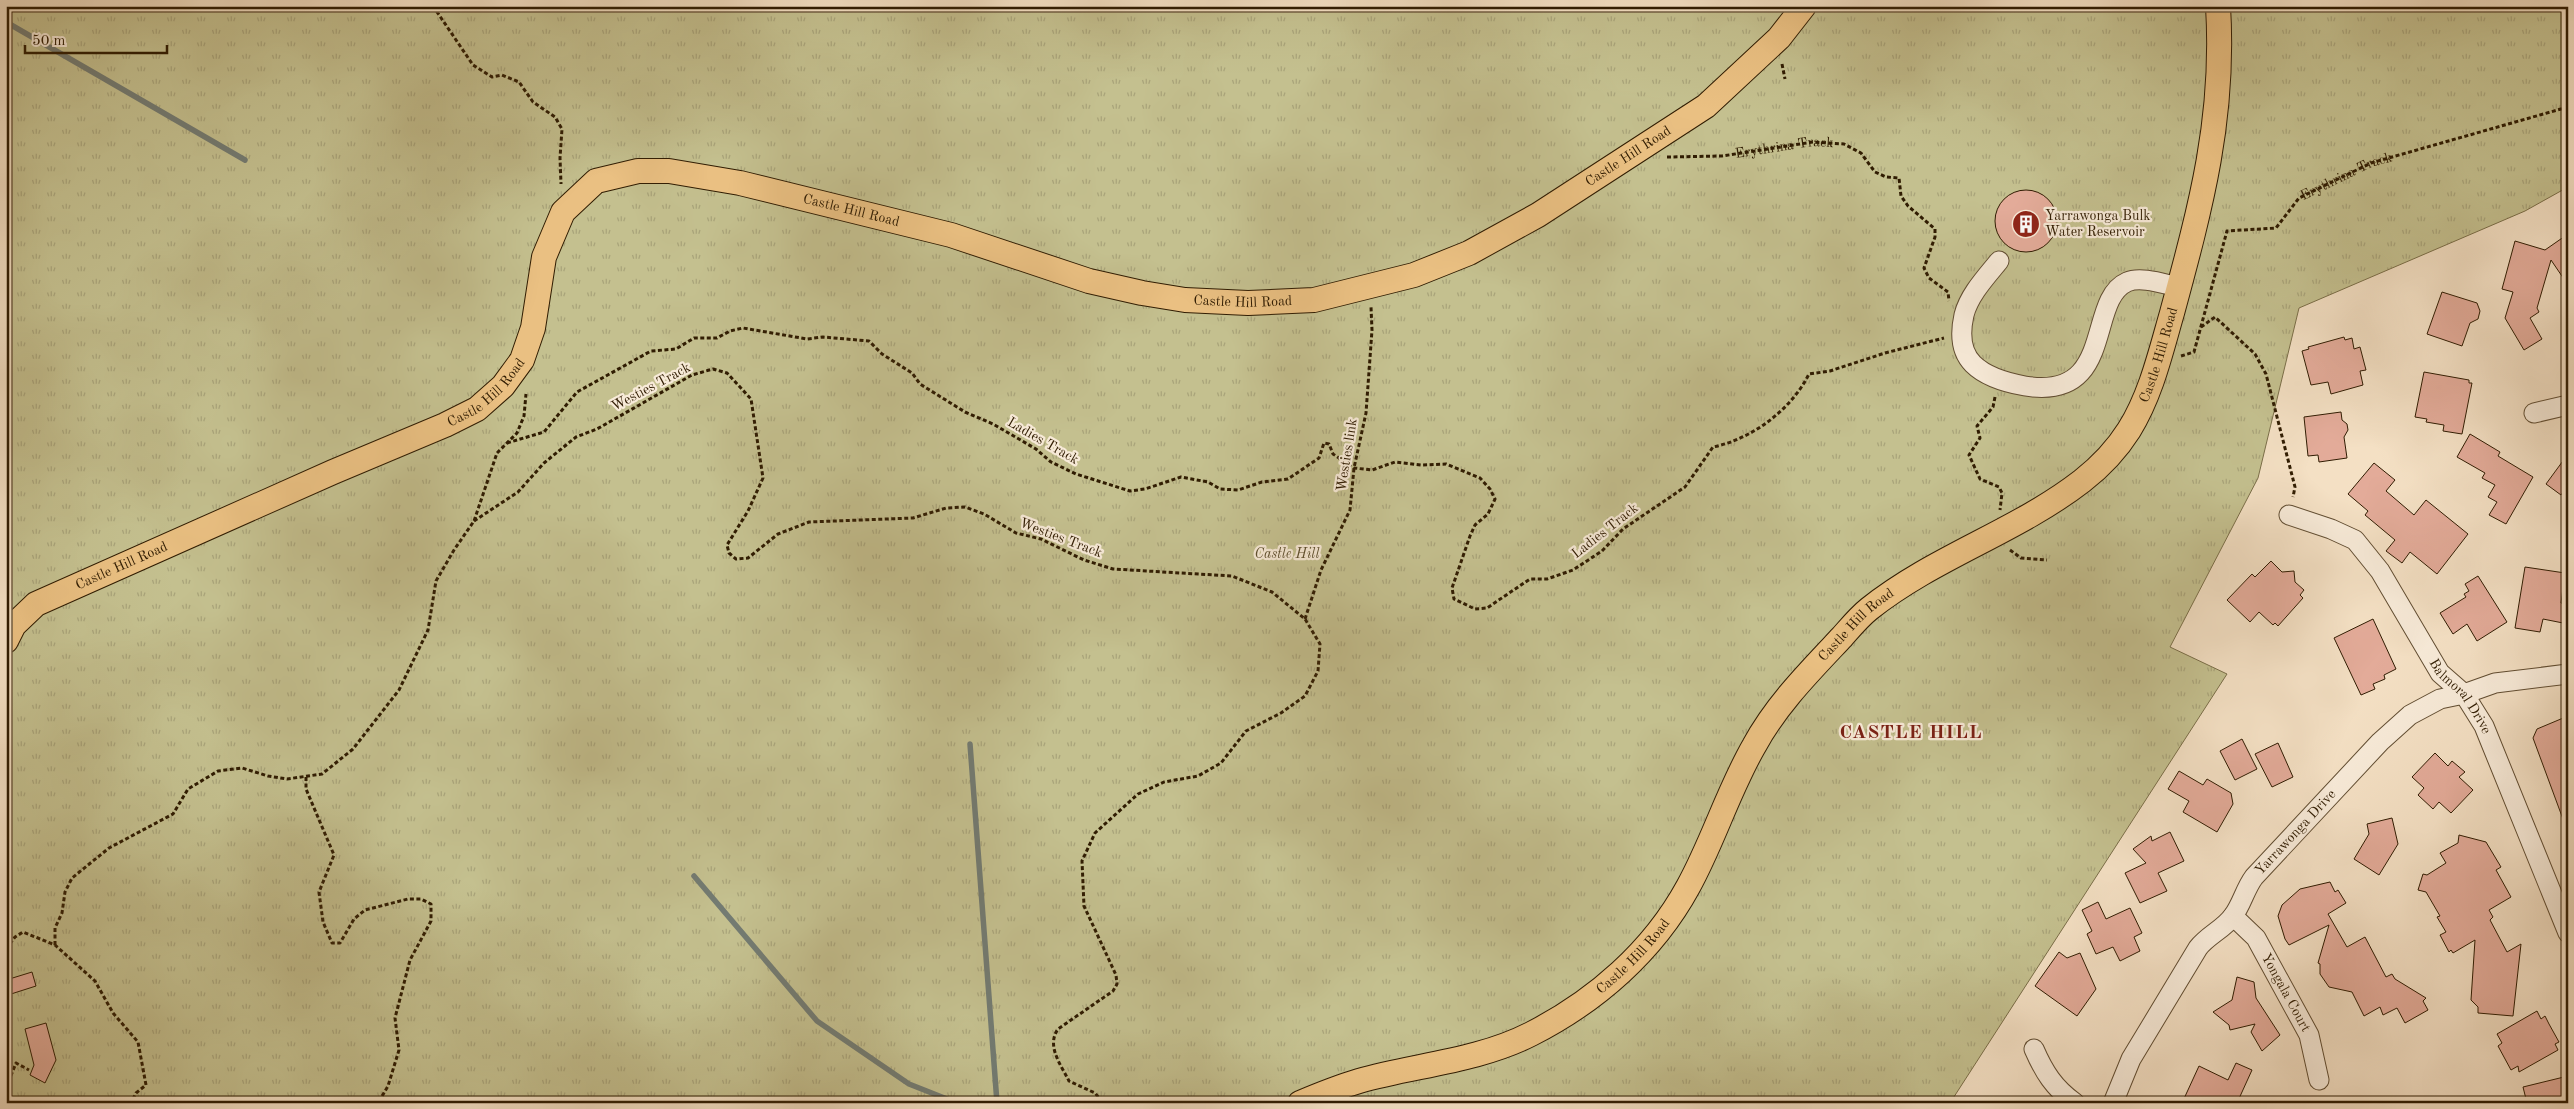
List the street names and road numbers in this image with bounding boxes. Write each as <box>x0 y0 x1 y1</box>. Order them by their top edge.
street label: Castle Hill Road <box>1583 124 1674 189</box>
street label: Erythrina Track <box>1734 135 1834 161</box>
street label: Erythrina Track <box>2298 150 2394 203</box>
street label: Castle Hill Road <box>801 192 901 229</box>
street label: Castle Hill Road <box>1193 293 1293 310</box>
street label: Castle Hill Road <box>2137 306 2180 405</box>
street label: Castle Hill Road <box>445 356 528 430</box>
street label: Westies Track <box>609 360 693 414</box>
street label: Ladies Track <box>1005 415 1081 467</box>
street label: Westies link <box>1334 418 1360 492</box>
street label: Ladies Track <box>1569 501 1641 561</box>
street label: Westies Track <box>1018 516 1104 560</box>
street label: Castle Hill Road <box>74 539 170 592</box>
street label: Castle Hill Road <box>1816 586 1897 664</box>
street label: Balmoral Drive <box>2426 656 2493 736</box>
street label: Yarrawonga Drive <box>2253 787 2339 878</box>
street label: Castle Hill Road <box>1594 916 1673 997</box>
street label: Yongala Court <box>2259 951 2313 1034</box>

